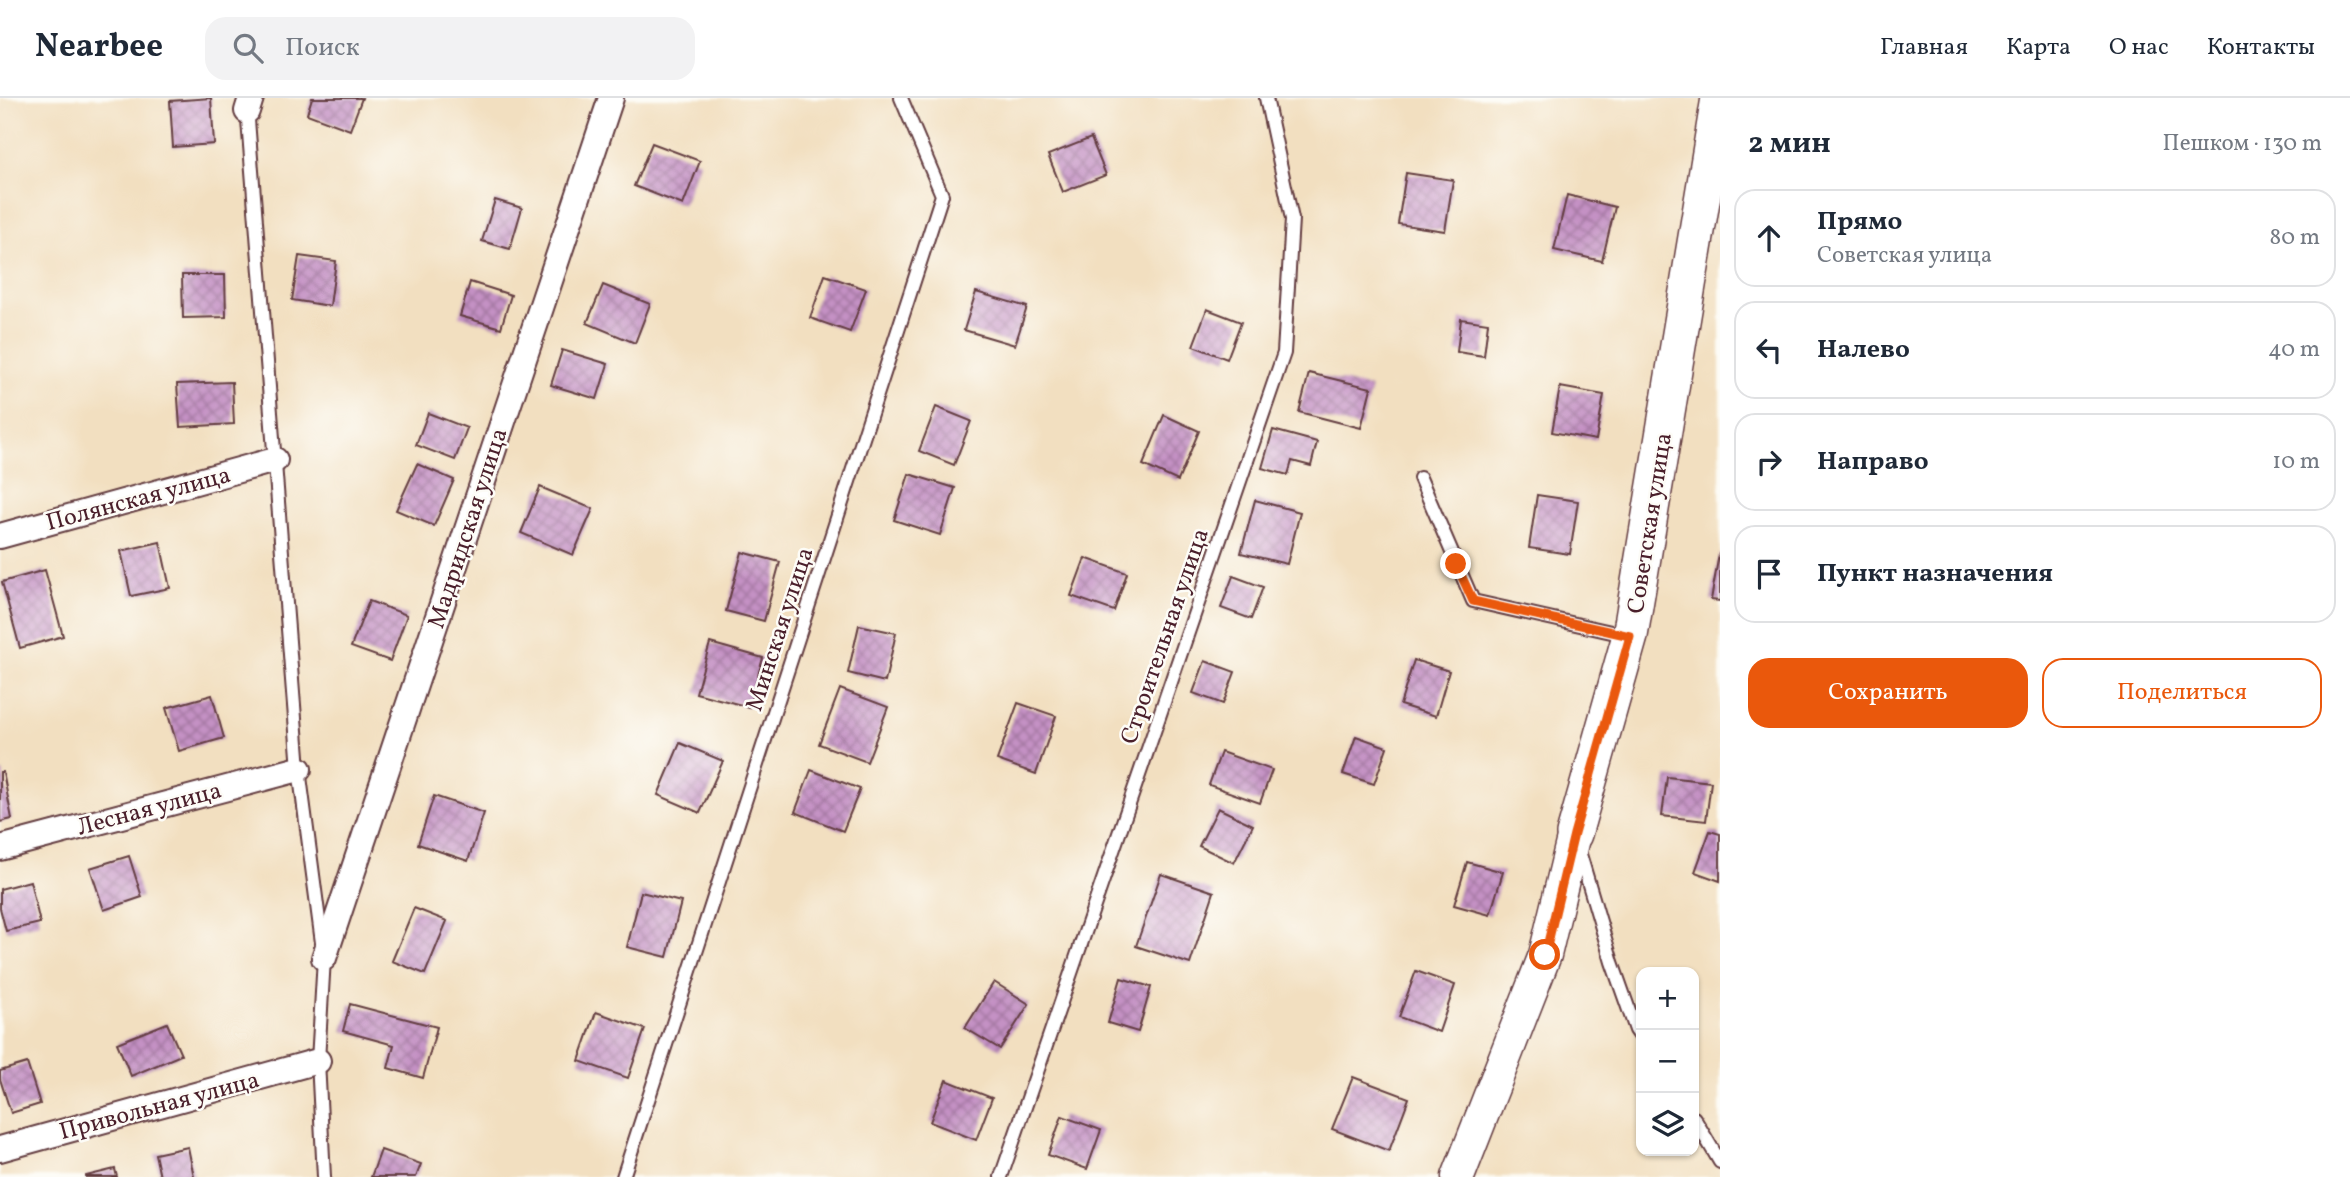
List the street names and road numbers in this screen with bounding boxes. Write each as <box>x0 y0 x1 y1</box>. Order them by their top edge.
street label: Мадридская улица <box>420 424 517 633</box>
street label: Советская улица <box>1620 430 1682 616</box>
street label: Полянская улица <box>43 459 235 541</box>
street label: Строительная улица <box>1113 524 1219 749</box>
street label: Минская улица <box>738 543 823 716</box>
street label: Лесная улица <box>73 774 226 846</box>
street label: Привольная улица <box>56 1064 263 1150</box>

